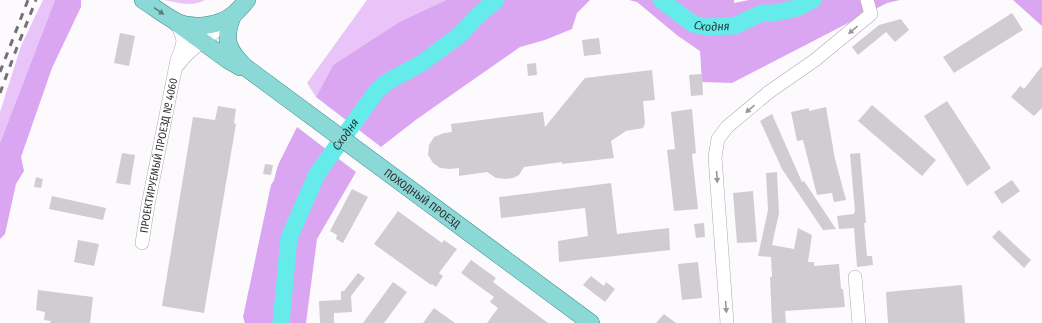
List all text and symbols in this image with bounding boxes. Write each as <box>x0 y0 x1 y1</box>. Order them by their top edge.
one-way arrow <box>154 7 165 15</box>
water label: Сходня <box>692 17 730 34</box>
one-way arrow <box>847 25 858 34</box>
street label: ПРОЕКТИРУЕМЫЙ ПРОЕЗД № 4060 <box>137 77 180 234</box>
one-way arrow <box>745 104 754 113</box>
water label: Сходня <box>329 116 362 153</box>
street label: ПОХОДНЫЙ ПРОЕЗД <box>382 166 463 231</box>
one-way arrow <box>713 171 720 183</box>
one-way arrow <box>722 301 729 313</box>

